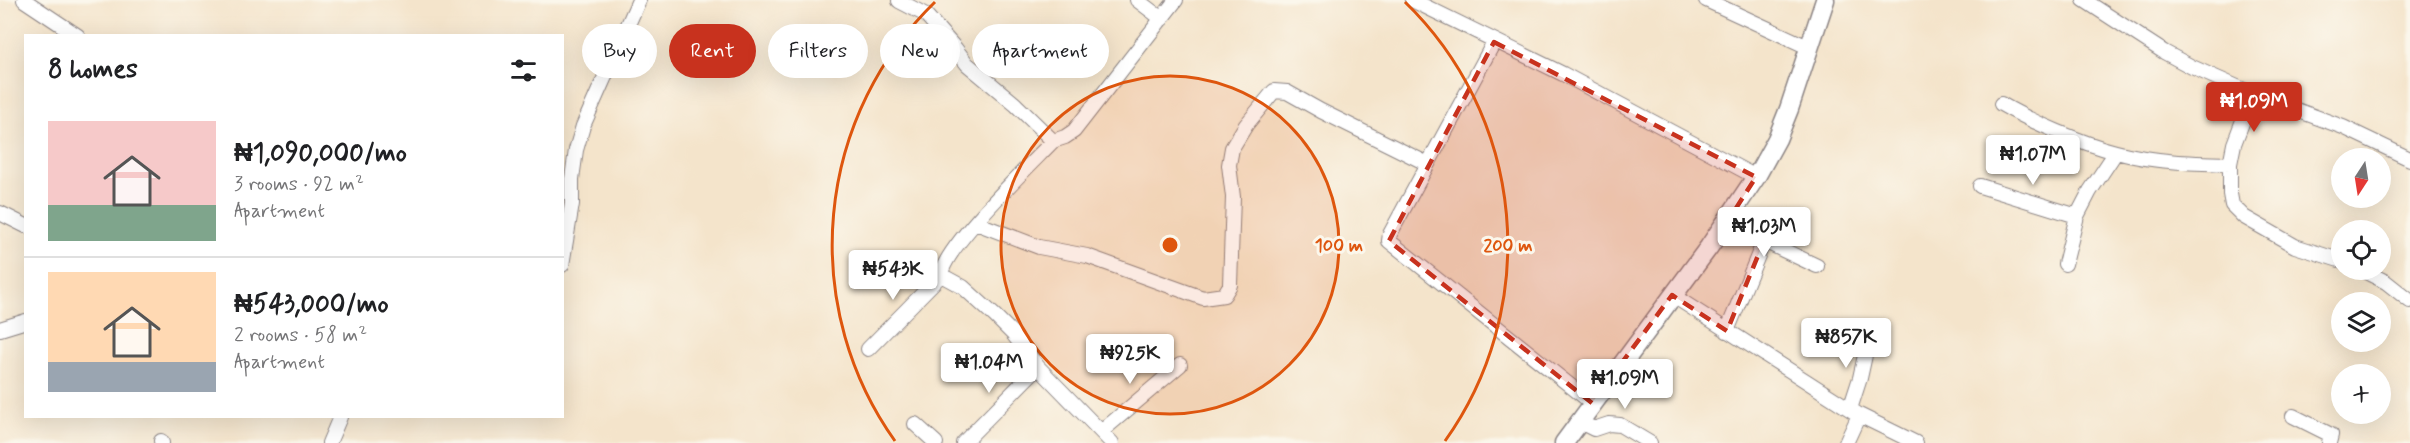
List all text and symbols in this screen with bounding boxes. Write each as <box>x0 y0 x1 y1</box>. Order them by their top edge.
chip: Buy <box>582 24 657 78</box>
chip: Rent <box>669 24 756 78</box>
chip: Filters <box>768 24 868 78</box>
chip: New <box>880 24 960 78</box>
chip: Apartment <box>972 24 1109 78</box>
text: 8 homes <box>48 53 138 87</box>
icon: filters <box>507 54 540 87</box>
pin: ₦1.09M <box>2205 82 2303 133</box>
text: ₦1.09M <box>2220 88 2288 115</box>
pin: ₦1.07M <box>1984 135 2082 186</box>
text: ₦1,090,000/mo <box>234 137 407 171</box>
text: ₦1.07M <box>2000 141 2066 168</box>
icon: home <box>96 145 168 217</box>
north arrow <box>2331 148 2391 208</box>
map controls <box>2331 148 2391 424</box>
text: 3 rooms · 92 m² <box>234 171 364 198</box>
text: Apartment <box>234 198 325 225</box>
pin: ₦1.03M <box>1715 207 1813 258</box>
text: ₦1.03M <box>1732 213 1796 240</box>
button: locate <box>2331 220 2391 280</box>
text: 100 m <box>1315 234 1363 258</box>
text: 200 m <box>1483 234 1533 258</box>
centre of rings <box>1160 235 1180 255</box>
pin: ₦543K <box>851 250 935 301</box>
text: ₦543K <box>863 256 923 283</box>
text: ₦543,000/mo <box>234 288 389 322</box>
button: layers <box>2331 292 2391 352</box>
icon: home <box>96 296 168 368</box>
pin: ₦857K <box>1804 318 1888 369</box>
text: 2 rooms · 58 m² <box>234 322 367 349</box>
text: ₦857K <box>1815 324 1877 351</box>
pin: ₦925K <box>1088 334 1172 385</box>
text: ₦925K <box>1100 340 1160 367</box>
pin: ₦1.04M <box>940 343 1038 394</box>
text: Apartment <box>234 349 325 376</box>
text: ₦1.04M <box>955 349 1023 376</box>
pin: ₦1.09M <box>1576 359 1674 410</box>
button: + <box>2331 364 2391 424</box>
text: ₦1.09M <box>1591 365 1659 392</box>

